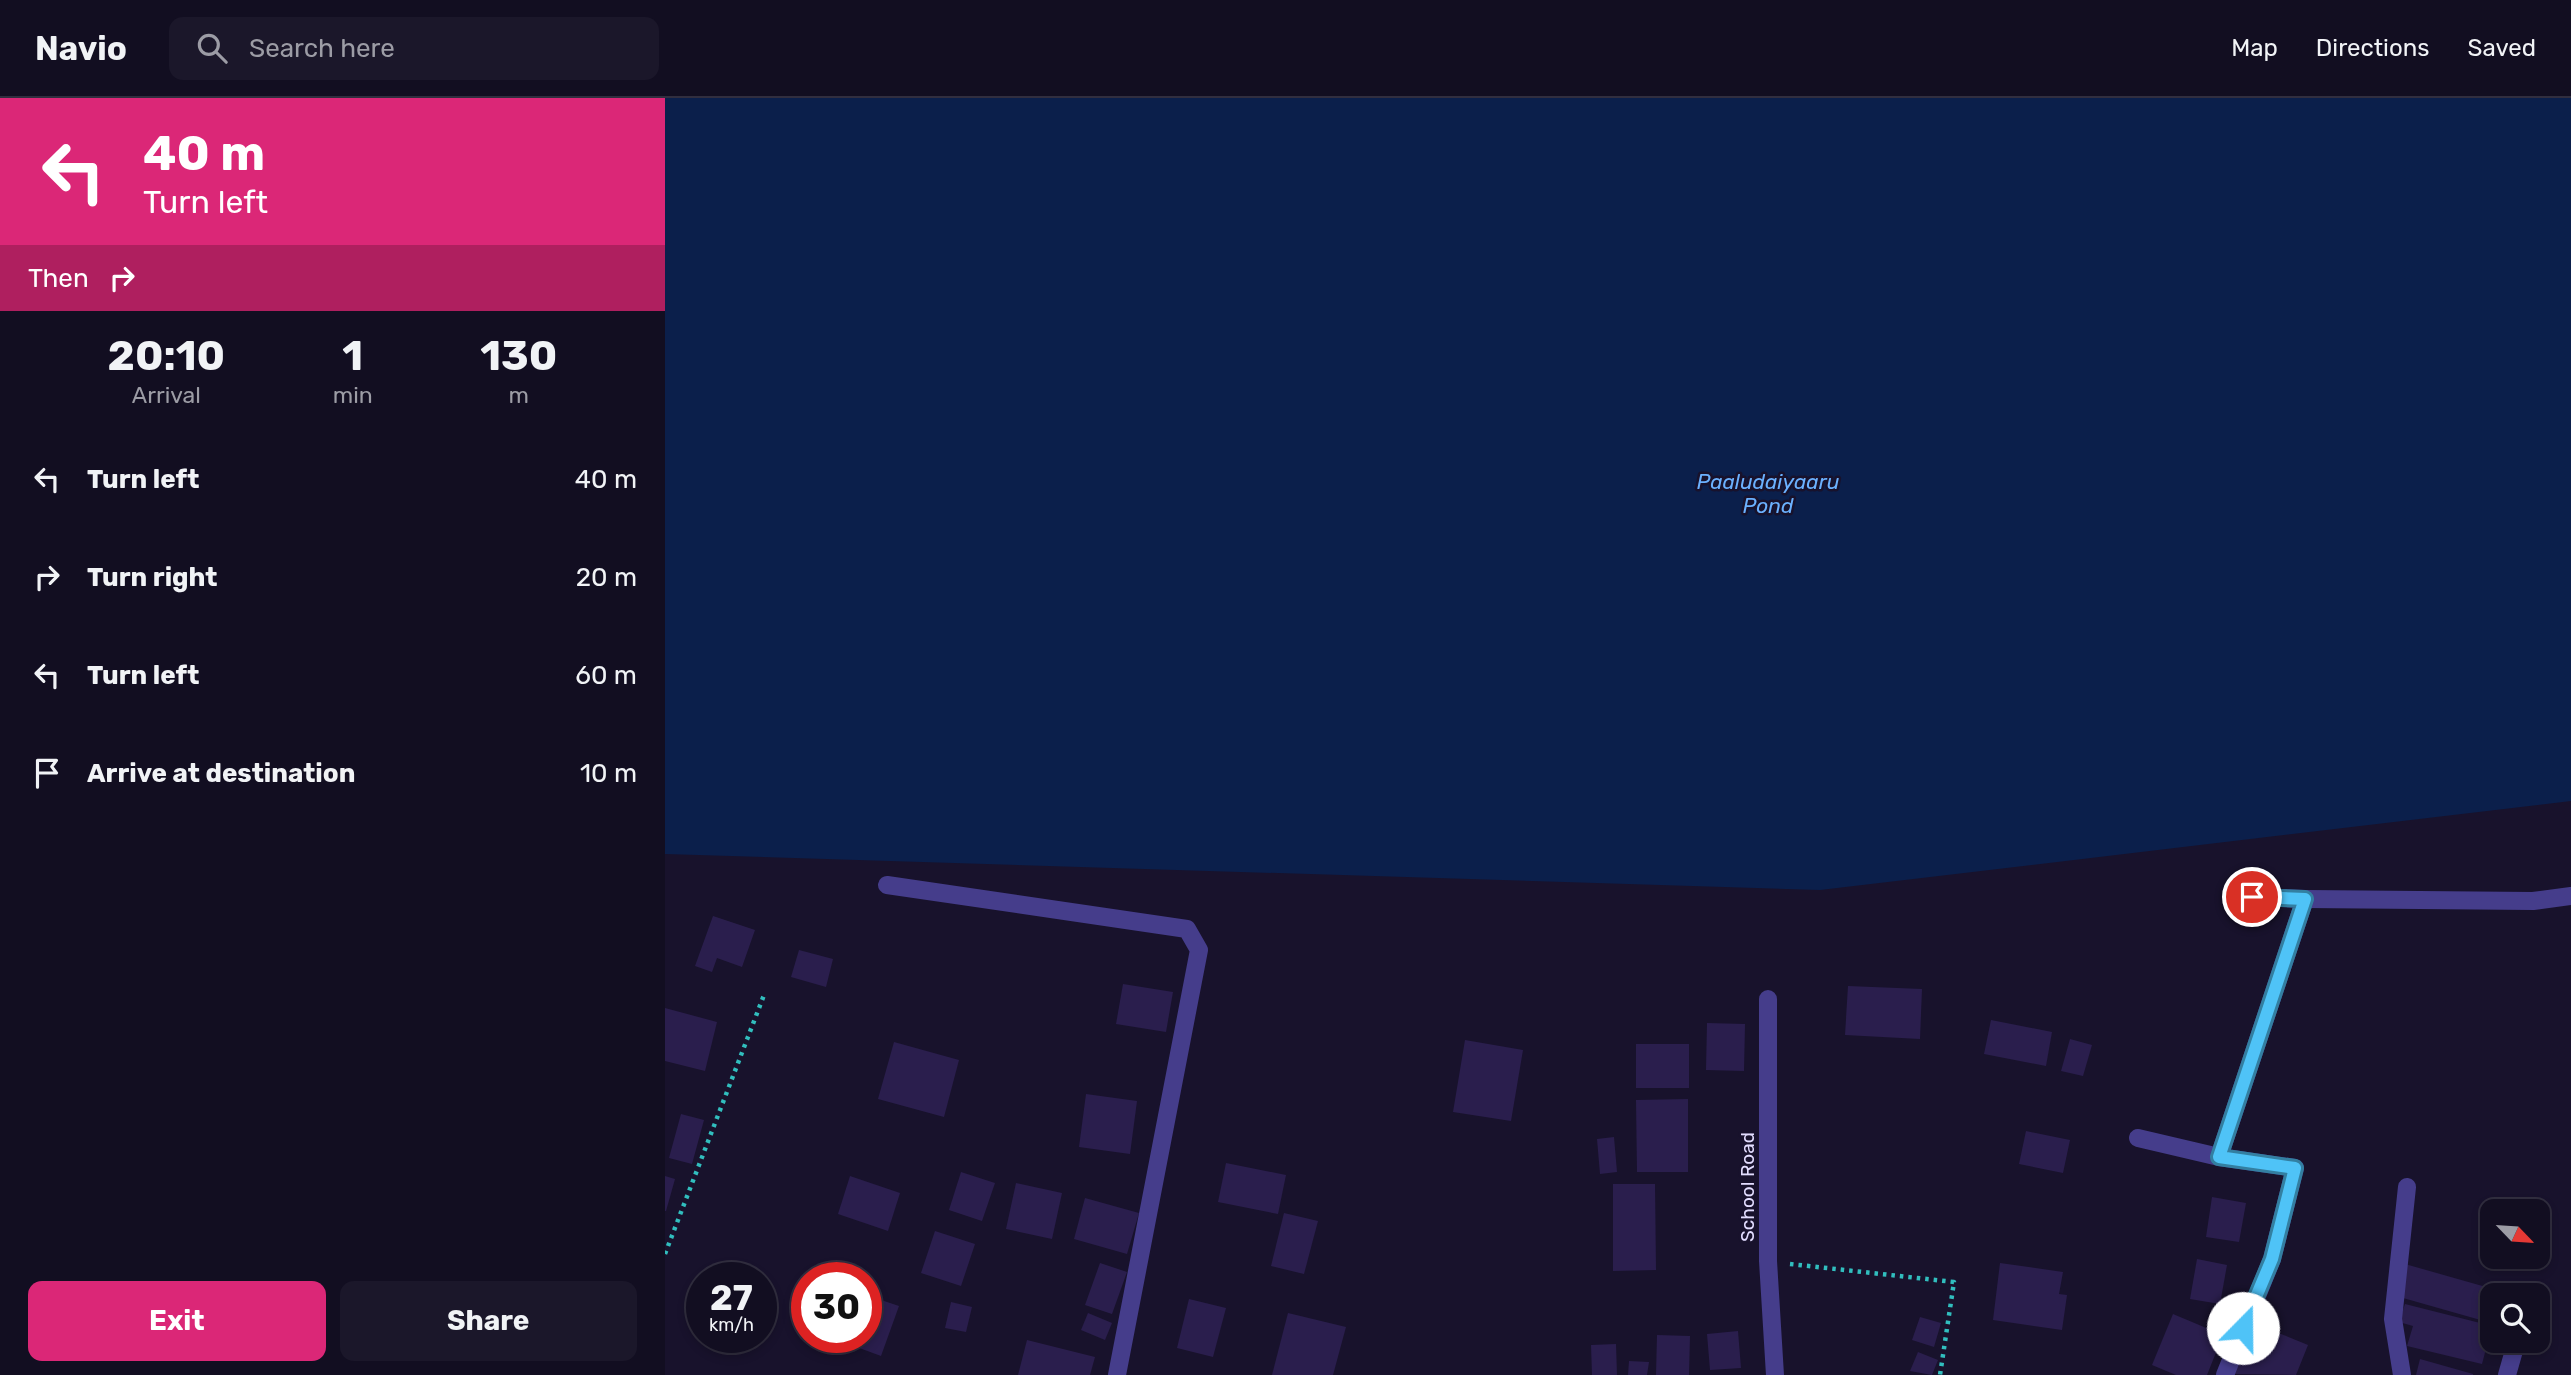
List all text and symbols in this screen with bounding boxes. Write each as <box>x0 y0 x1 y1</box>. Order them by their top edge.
search box <box>169 17 659 80</box>
text: Navio <box>35 29 127 68</box>
icon: search <box>193 29 231 67</box>
text: Search here <box>249 33 395 64</box>
text: Map <box>2231 34 2278 62</box>
text: Directions <box>2316 34 2429 62</box>
text: Saved <box>2467 34 2536 62</box>
text: 40 m <box>143 124 265 182</box>
icon: left <box>28 126 119 217</box>
text: Turn left <box>143 183 268 221</box>
icon: right <box>103 259 141 297</box>
text: Then <box>28 263 89 294</box>
text: 20:10 <box>108 331 225 381</box>
text: 1 <box>342 331 363 381</box>
text: 130 <box>480 331 557 381</box>
text: Arrival <box>132 381 201 409</box>
text: min <box>333 381 373 409</box>
text: m <box>509 381 529 409</box>
icon: left <box>28 460 66 498</box>
text: Turn left <box>87 464 199 495</box>
text: 40 m <box>575 464 637 495</box>
water label: Paaludaiyaaru Pond <box>1697 469 1840 518</box>
icon: right <box>28 558 66 596</box>
text: Turn right <box>87 562 217 593</box>
text: 20 m <box>576 562 637 593</box>
icon: left <box>28 656 66 694</box>
text: Turn left <box>87 660 199 691</box>
text: 60 m <box>575 660 637 691</box>
icon: arrive <box>28 754 66 792</box>
text: Arrive at destination <box>87 758 355 789</box>
text: 10 m <box>580 758 637 789</box>
pin <box>2222 867 2282 927</box>
icon: arrive <box>2233 878 2271 916</box>
street label: School Road <box>1736 1132 1759 1242</box>
north arrow <box>2480 1199 2550 1269</box>
map controls <box>2480 1199 2550 1353</box>
speed limit sign: 30 <box>791 1262 882 1353</box>
text: 27 <box>710 1277 753 1319</box>
button: Exit <box>28 1281 326 1361</box>
button: Share <box>340 1281 637 1361</box>
button: search <box>2480 1283 2550 1353</box>
position arrow <box>2206 1291 2280 1365</box>
text: km/h <box>709 1314 754 1336</box>

